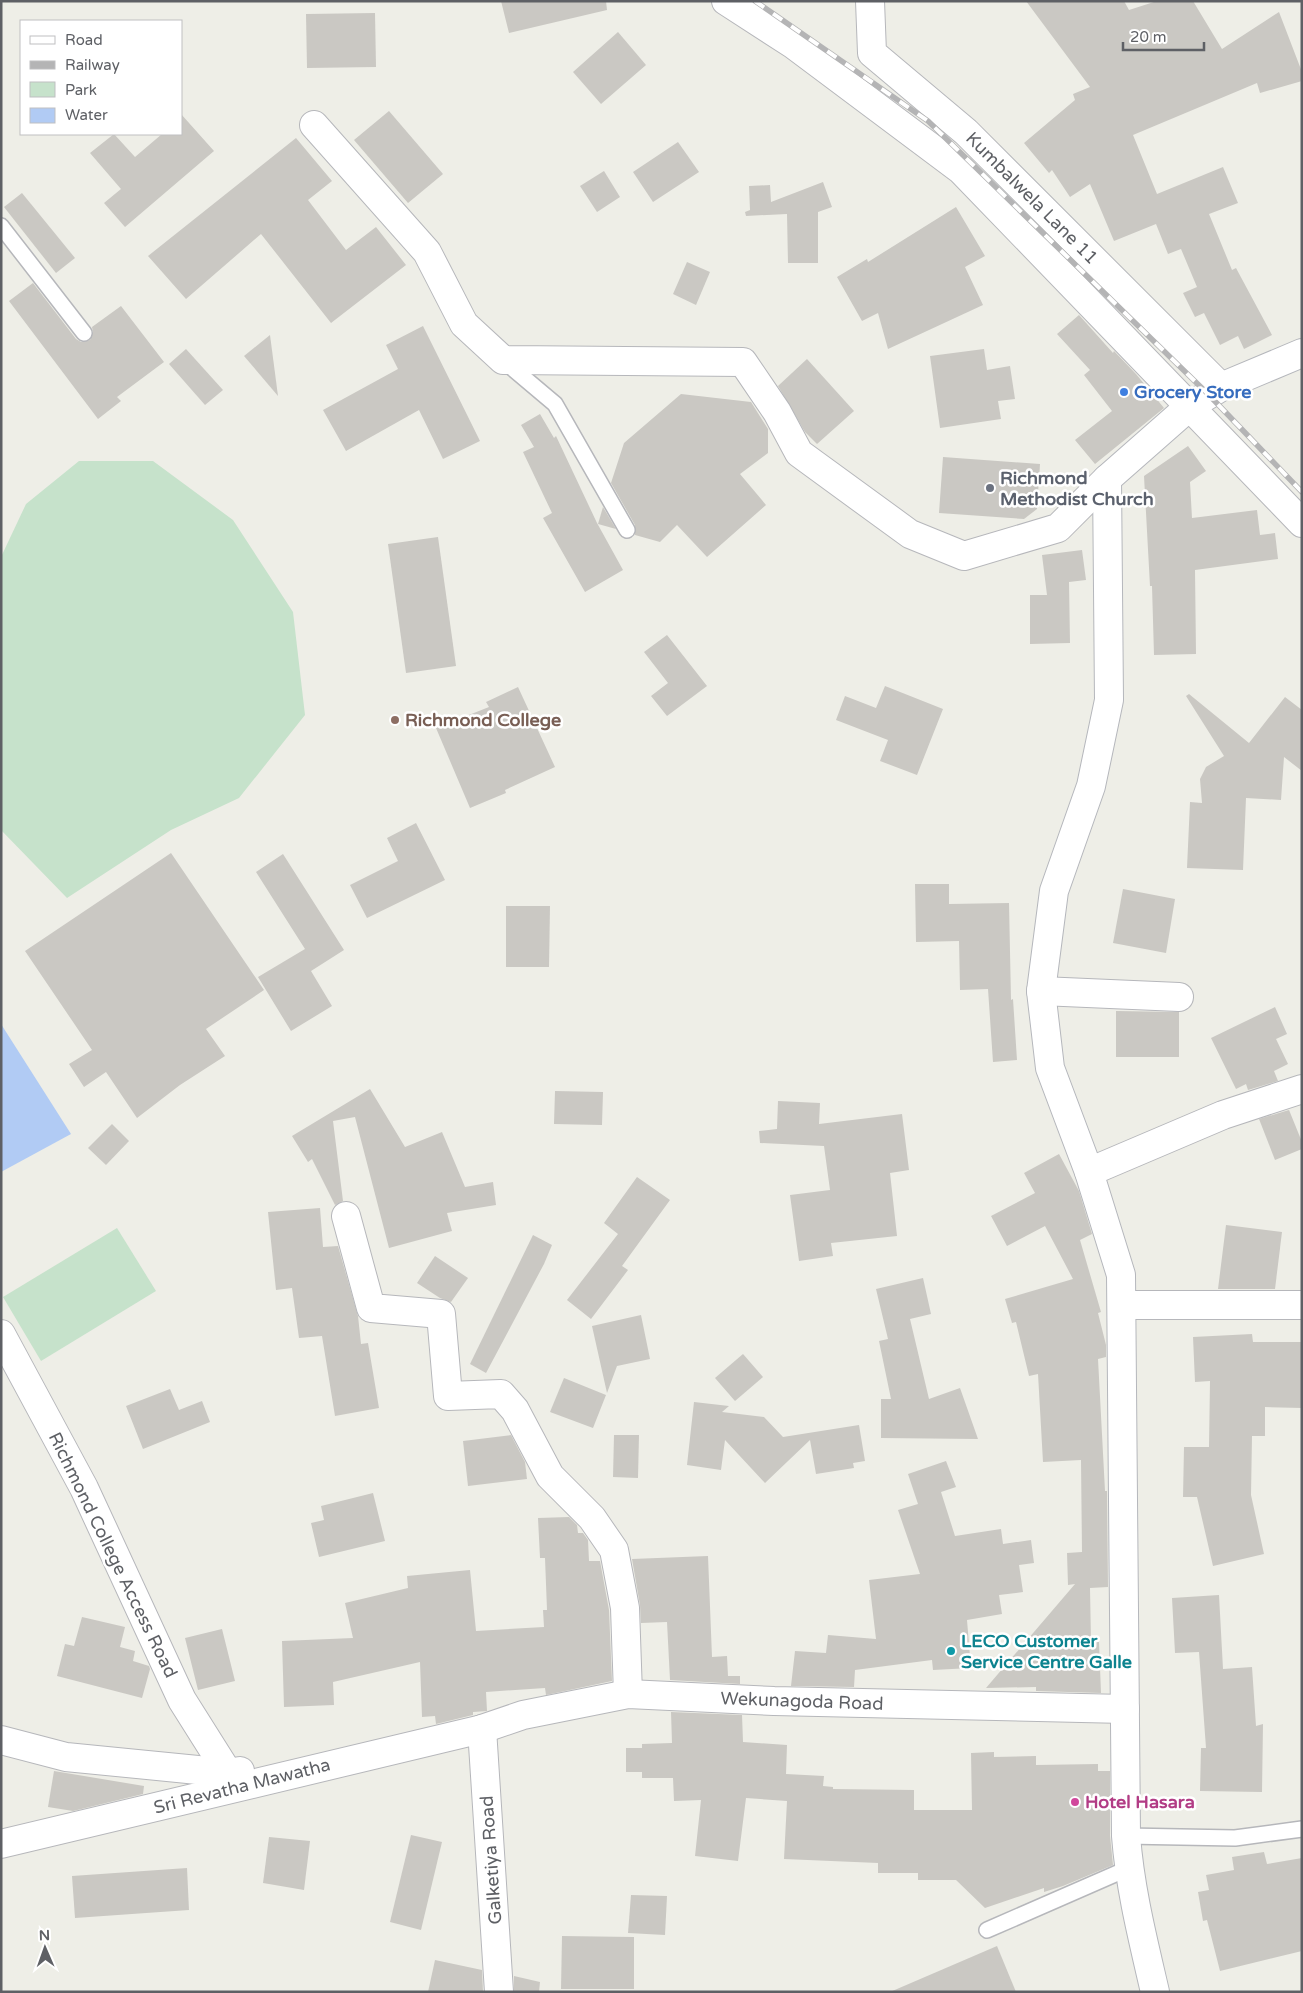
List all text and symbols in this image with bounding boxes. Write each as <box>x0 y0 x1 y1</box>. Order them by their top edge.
legend <box>20 20 182 135</box>
scale bar <box>1123 20 1204 52</box>
text: 20 m <box>1130 28 1167 46</box>
text: Road <box>65 31 103 49</box>
text: Railway <box>65 56 120 74</box>
text: Park <box>65 81 97 99</box>
text: Water <box>65 106 108 124</box>
street label: Kumbalwela Lane 11 <box>961 127 1103 269</box>
place label: Grocery Store <box>1134 381 1251 403</box>
marker: Grocery Store <box>1118 386 1130 398</box>
place label: Richmond Methodist Church <box>1000 467 1154 510</box>
marker: Richmond Methodist Church <box>984 482 996 494</box>
place label: Richmond College <box>405 709 561 731</box>
marker: Richmond College <box>389 714 401 726</box>
street label: Richmond College Access Road <box>44 1429 182 1681</box>
place label: LECO Customer Service Centre Galle <box>961 1630 1132 1673</box>
marker: LECO Customer Service Centre Galle <box>945 1645 957 1657</box>
street label: Wekunagoda Road <box>720 1687 884 1715</box>
street label: Sri Revatha Mawatha <box>151 1753 333 1819</box>
place label: Hotel Hasara <box>1085 1791 1195 1813</box>
street label: Galketiya Road <box>476 1795 506 1925</box>
marker: Hotel Hasara <box>1069 1796 1081 1808</box>
north arrow <box>20 1923 70 1973</box>
text: N <box>39 1927 50 1944</box>

